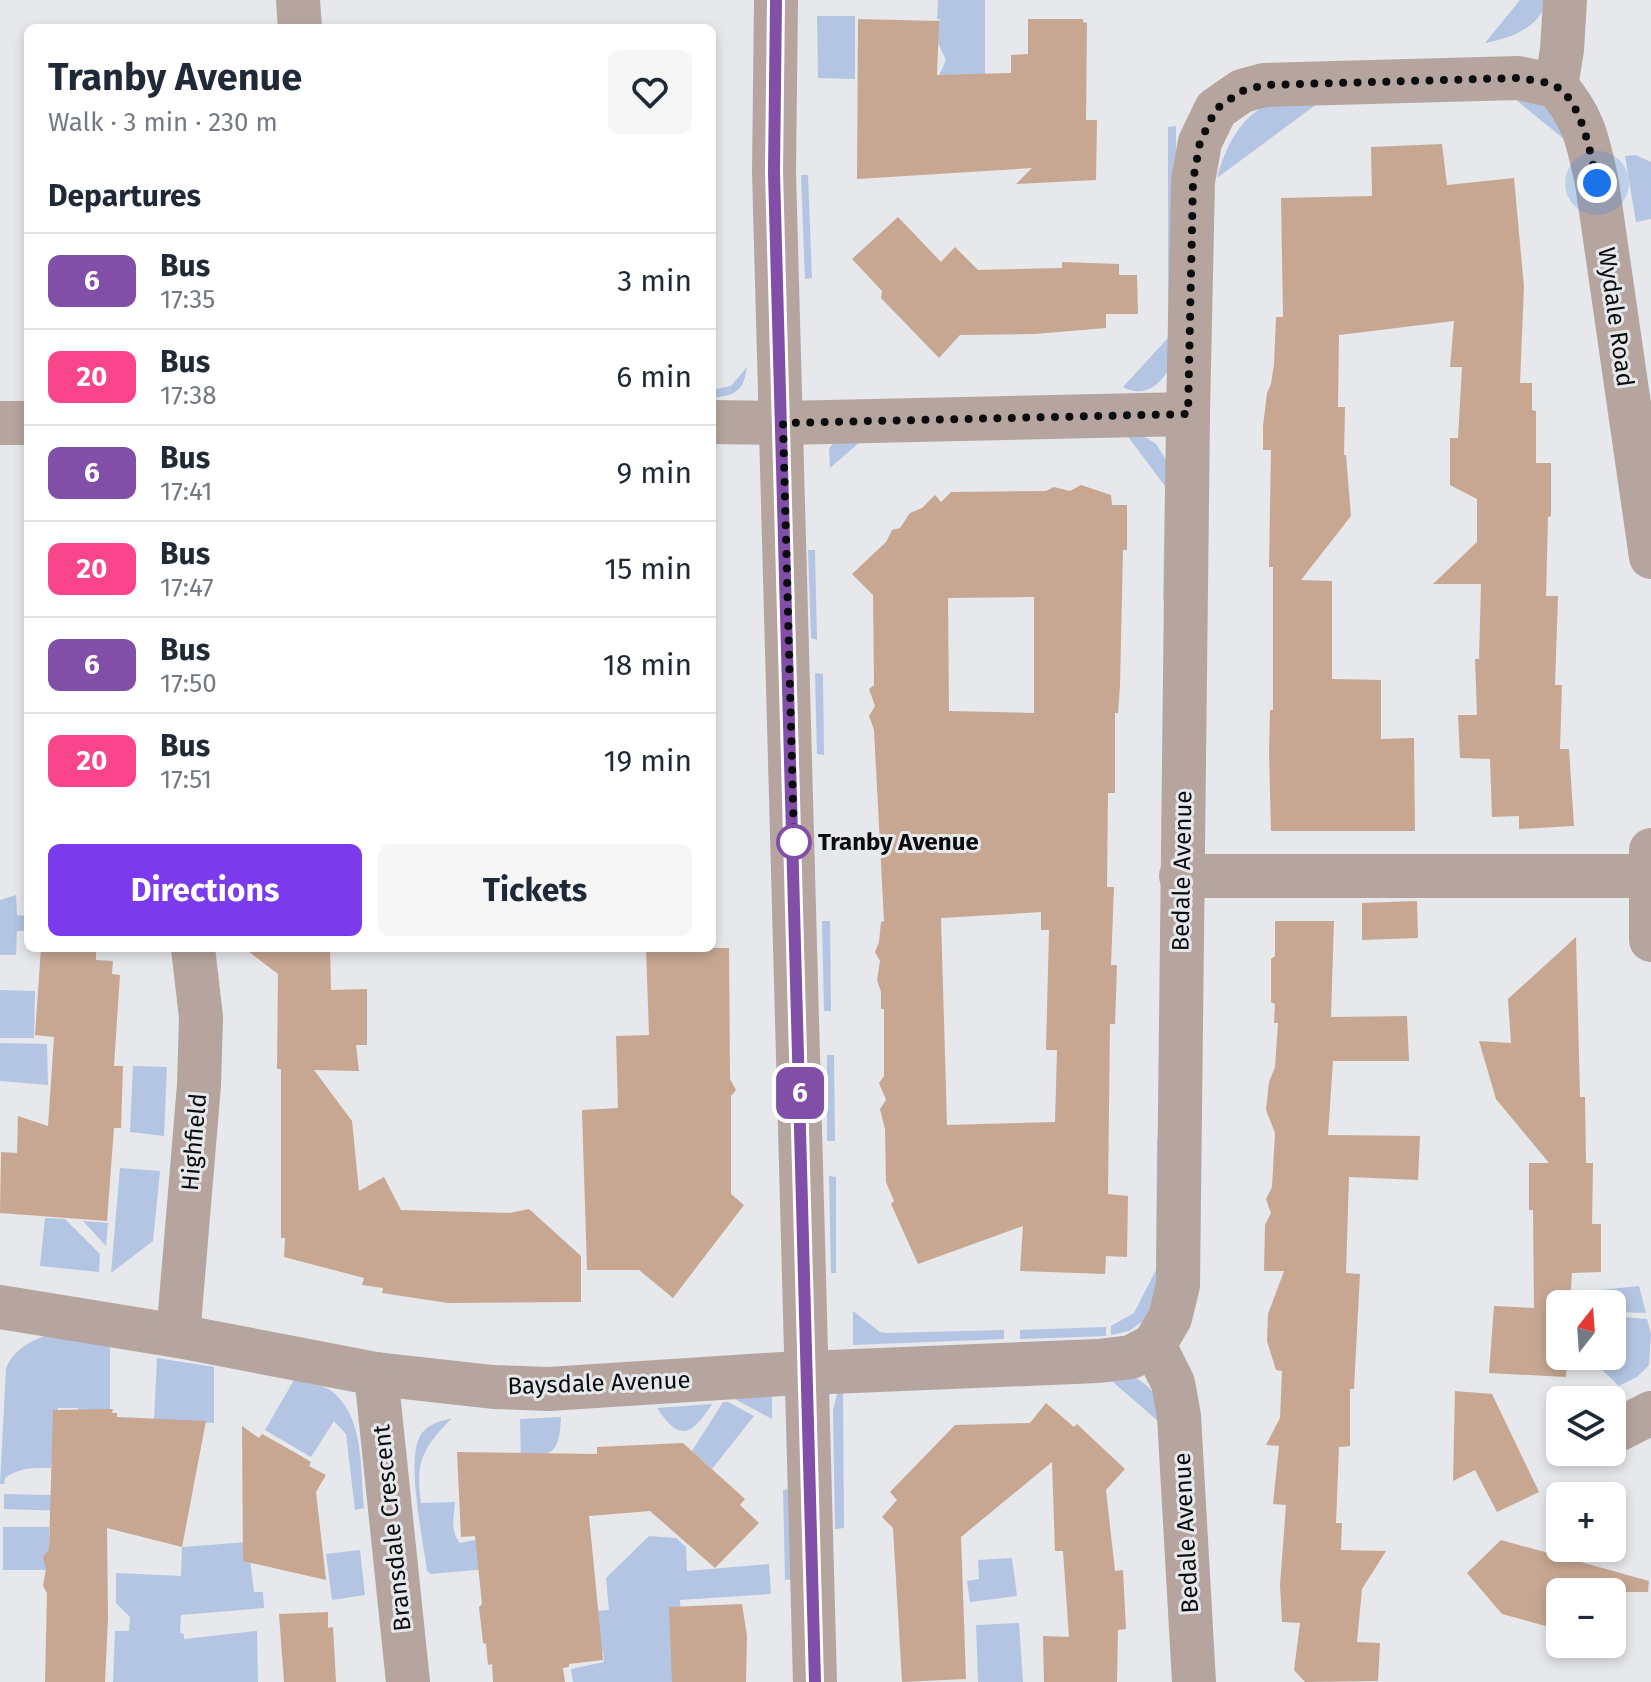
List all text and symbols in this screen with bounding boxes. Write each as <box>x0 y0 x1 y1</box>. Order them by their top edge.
button: heart <box>608 50 692 134</box>
text: Tranby Avenue <box>48 54 302 100</box>
text: Walk · 3 min · 230 m <box>48 107 278 138</box>
your location <box>1577 163 1617 203</box>
text: Departures <box>48 178 201 214</box>
street label: Wydale Road <box>1592 246 1640 388</box>
text: Bus <box>160 248 210 284</box>
text: 3 min <box>617 263 692 299</box>
text: 6 <box>84 264 100 297</box>
text: 17:35 <box>160 284 215 315</box>
text: Bus <box>160 344 210 380</box>
text: 6 min <box>616 359 692 395</box>
text: 20 <box>77 360 107 393</box>
text: 17:38 <box>160 380 217 411</box>
text: Bus <box>160 440 210 476</box>
text: 9 min <box>617 455 692 491</box>
text: 6 <box>84 456 100 489</box>
text: 17:41 <box>160 476 213 507</box>
text: Bus <box>160 536 210 572</box>
text: 15 min <box>604 551 692 587</box>
text: 20 <box>77 552 107 585</box>
text: 17:47 <box>160 572 214 603</box>
text: Bus <box>160 632 210 668</box>
text: 18 min <box>603 647 692 683</box>
text: 6 <box>84 648 100 681</box>
text: 17:50 <box>160 668 217 699</box>
text: Bus <box>160 728 210 764</box>
text: 19 min <box>604 743 692 779</box>
text: 20 <box>77 744 107 777</box>
text: 17:51 <box>160 764 212 795</box>
street label: Bedale Avenue <box>1167 790 1197 952</box>
marker: Tranby Avenue <box>777 825 811 859</box>
place label: Tranby Avenue <box>818 828 979 856</box>
button: Directions <box>48 844 362 936</box>
button: Tickets <box>378 844 692 936</box>
line badge: 6 <box>774 1067 826 1119</box>
text: 6 <box>792 1076 808 1109</box>
street label: Highfield <box>176 1092 212 1192</box>
north arrow <box>1546 1290 1626 1370</box>
map controls <box>1546 1290 1626 1658</box>
street label: Baysdale Avenue <box>507 1366 691 1400</box>
button: layers <box>1546 1386 1626 1466</box>
street label: Bransdale Crescent <box>367 1423 417 1633</box>
street label: Bedale Avenue <box>1168 1452 1204 1614</box>
button: + <box>1546 1482 1626 1562</box>
button: − <box>1546 1578 1626 1658</box>

